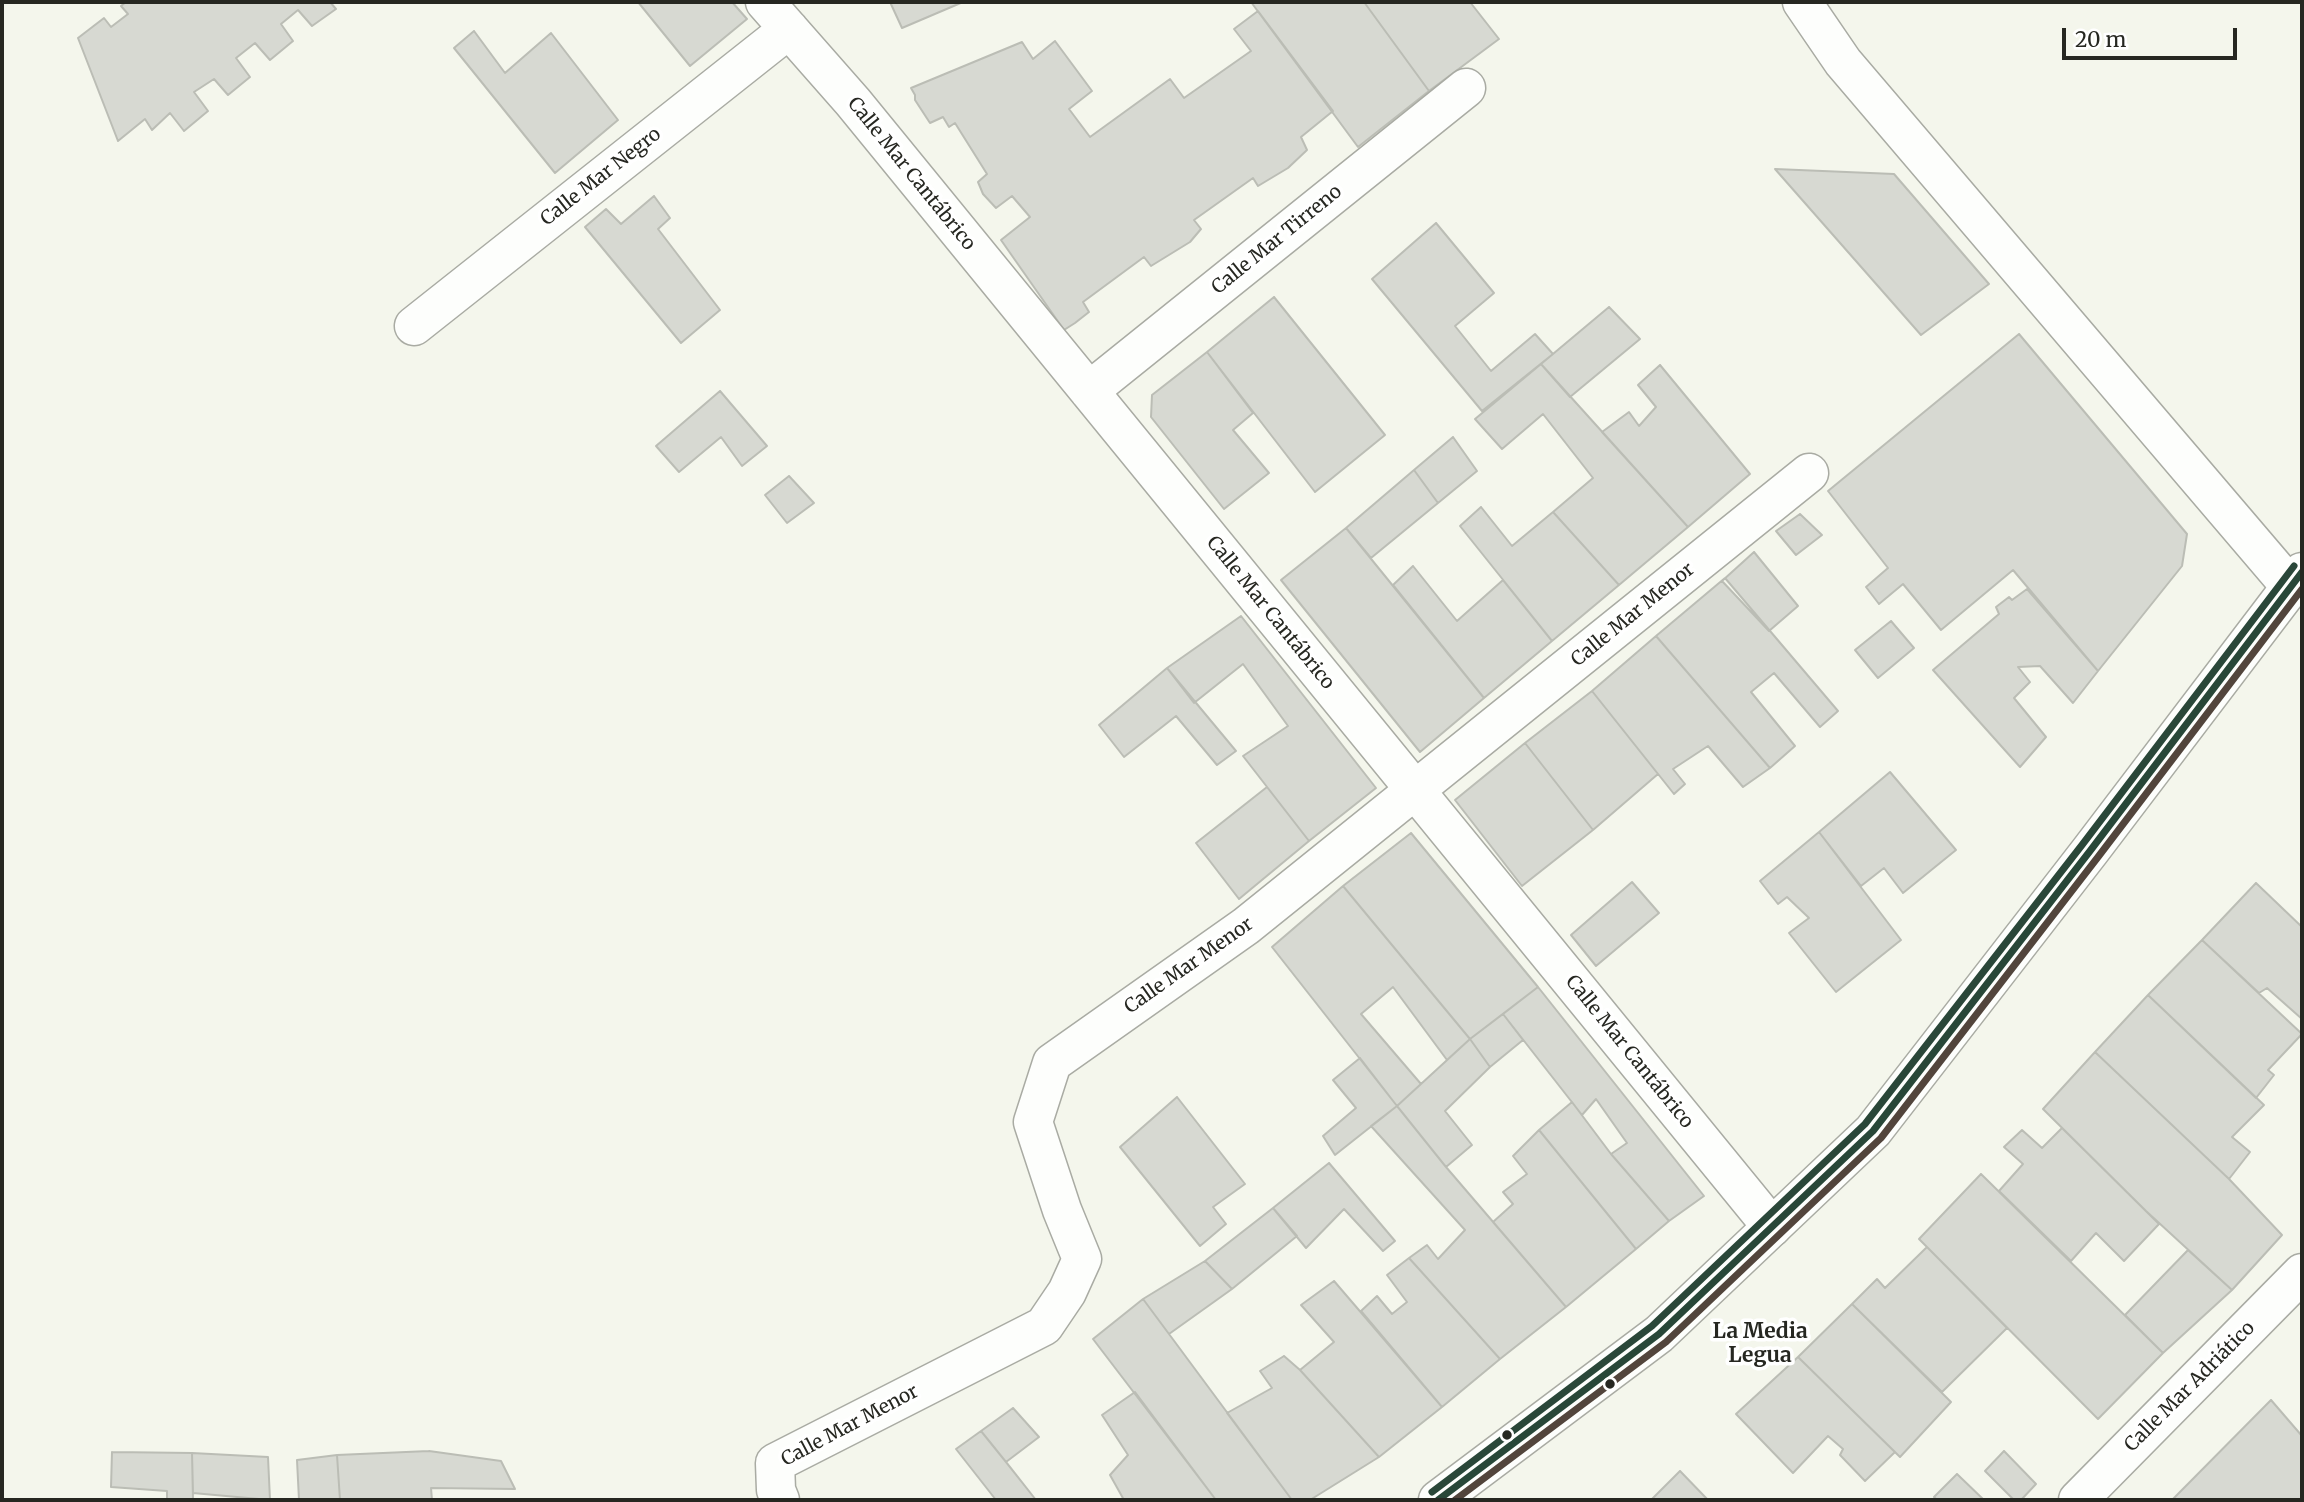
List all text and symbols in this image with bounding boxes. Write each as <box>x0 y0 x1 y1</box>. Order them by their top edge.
scale bar <box>2066 14 2241 58</box>
text: 20 m <box>2075 26 2126 53</box>
street label: Calle Mar Cantábrico <box>842 93 980 255</box>
street label: Calle Mar Negro <box>536 123 666 231</box>
street label: Calle Mar Tirreno <box>1207 181 1347 299</box>
street label: Calle Mar Cantábrico <box>1201 532 1339 694</box>
street label: Calle Mar Menor <box>1567 558 1699 672</box>
street label: Calle Mar Menor <box>1120 913 1258 1019</box>
street label: Calle Mar Cantábrico <box>1560 971 1698 1133</box>
street label: Calle Mar Adriático <box>2120 1317 2260 1457</box>
district label: La Media Legua <box>1712 1319 1808 1369</box>
unlabelled marker <box>1603 1377 1617 1391</box>
street label: Calle Mar Menor <box>778 1380 922 1472</box>
unlabelled marker <box>1500 1428 1514 1442</box>

